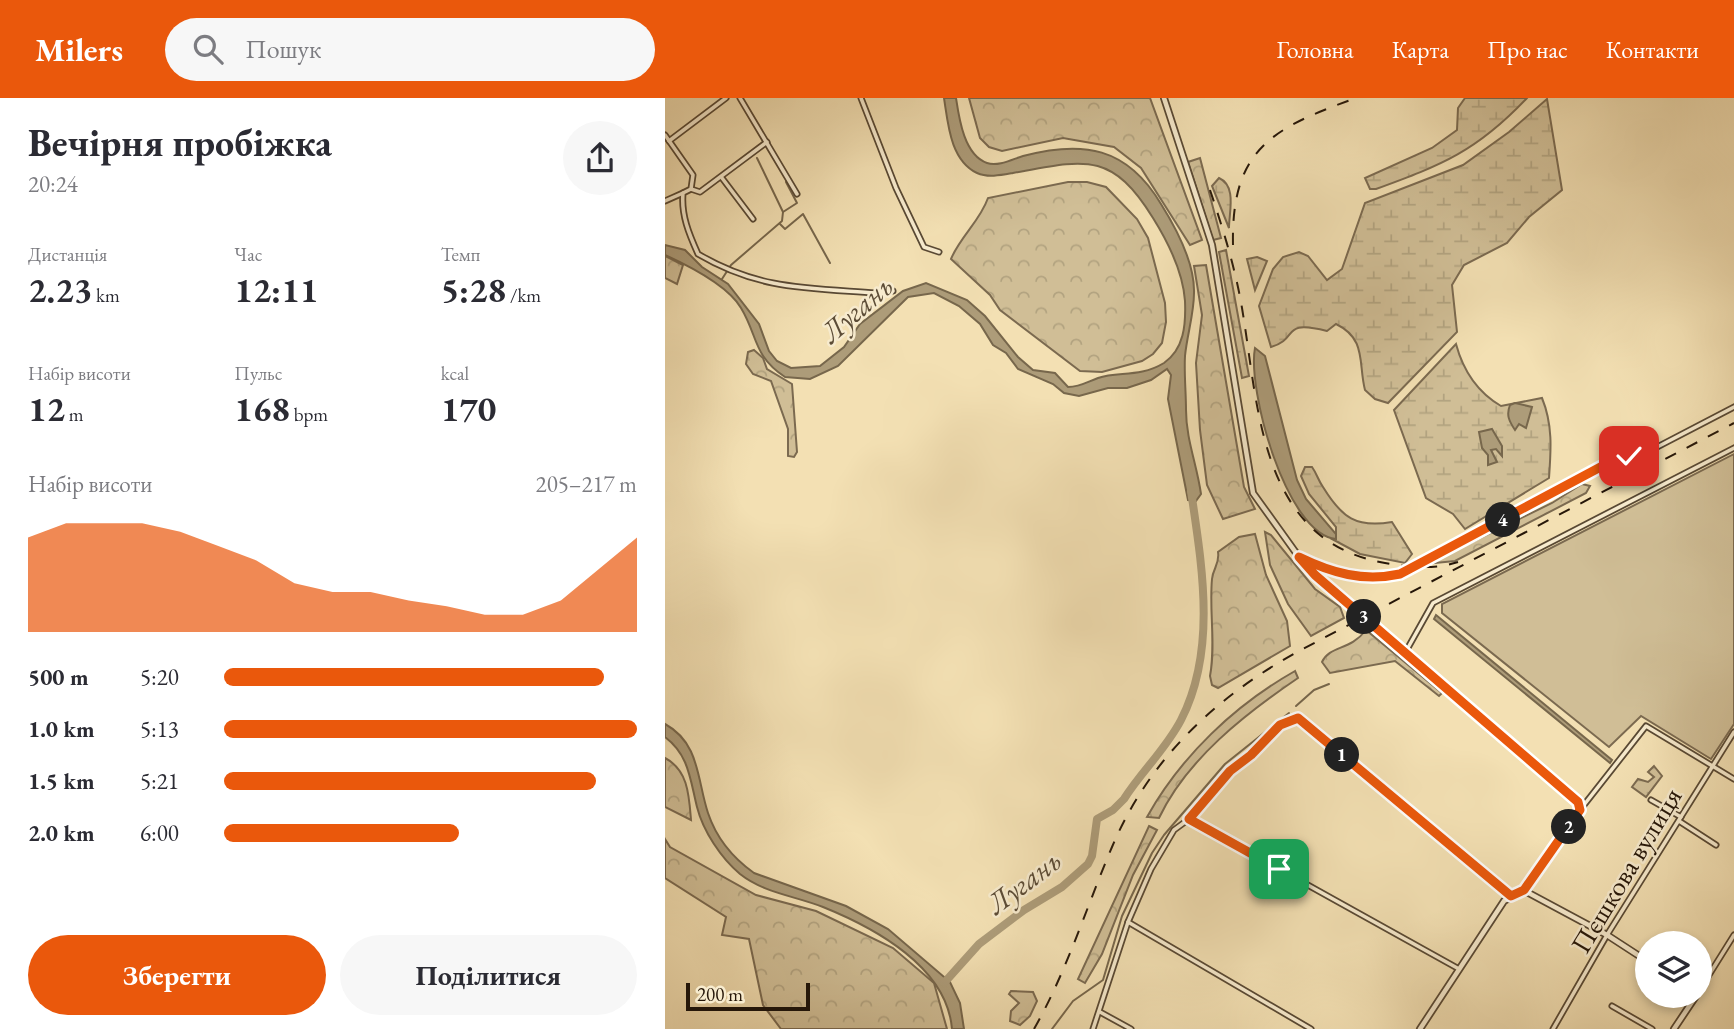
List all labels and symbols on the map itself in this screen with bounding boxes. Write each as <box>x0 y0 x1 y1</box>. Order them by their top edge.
water label: Лугань <box>811 266 901 352</box>
pin <box>1599 426 1659 486</box>
pin: 4 <box>1485 502 1521 538</box>
pin: 3 <box>1347 600 1381 634</box>
pin: 1 <box>1325 738 1359 772</box>
street label: Пєшкова вулиця <box>1562 781 1690 959</box>
pin: 2 <box>1551 810 1587 844</box>
pin <box>1249 839 1309 899</box>
water label: Лугань <box>977 841 1069 924</box>
scale bar <box>686 980 810 1012</box>

